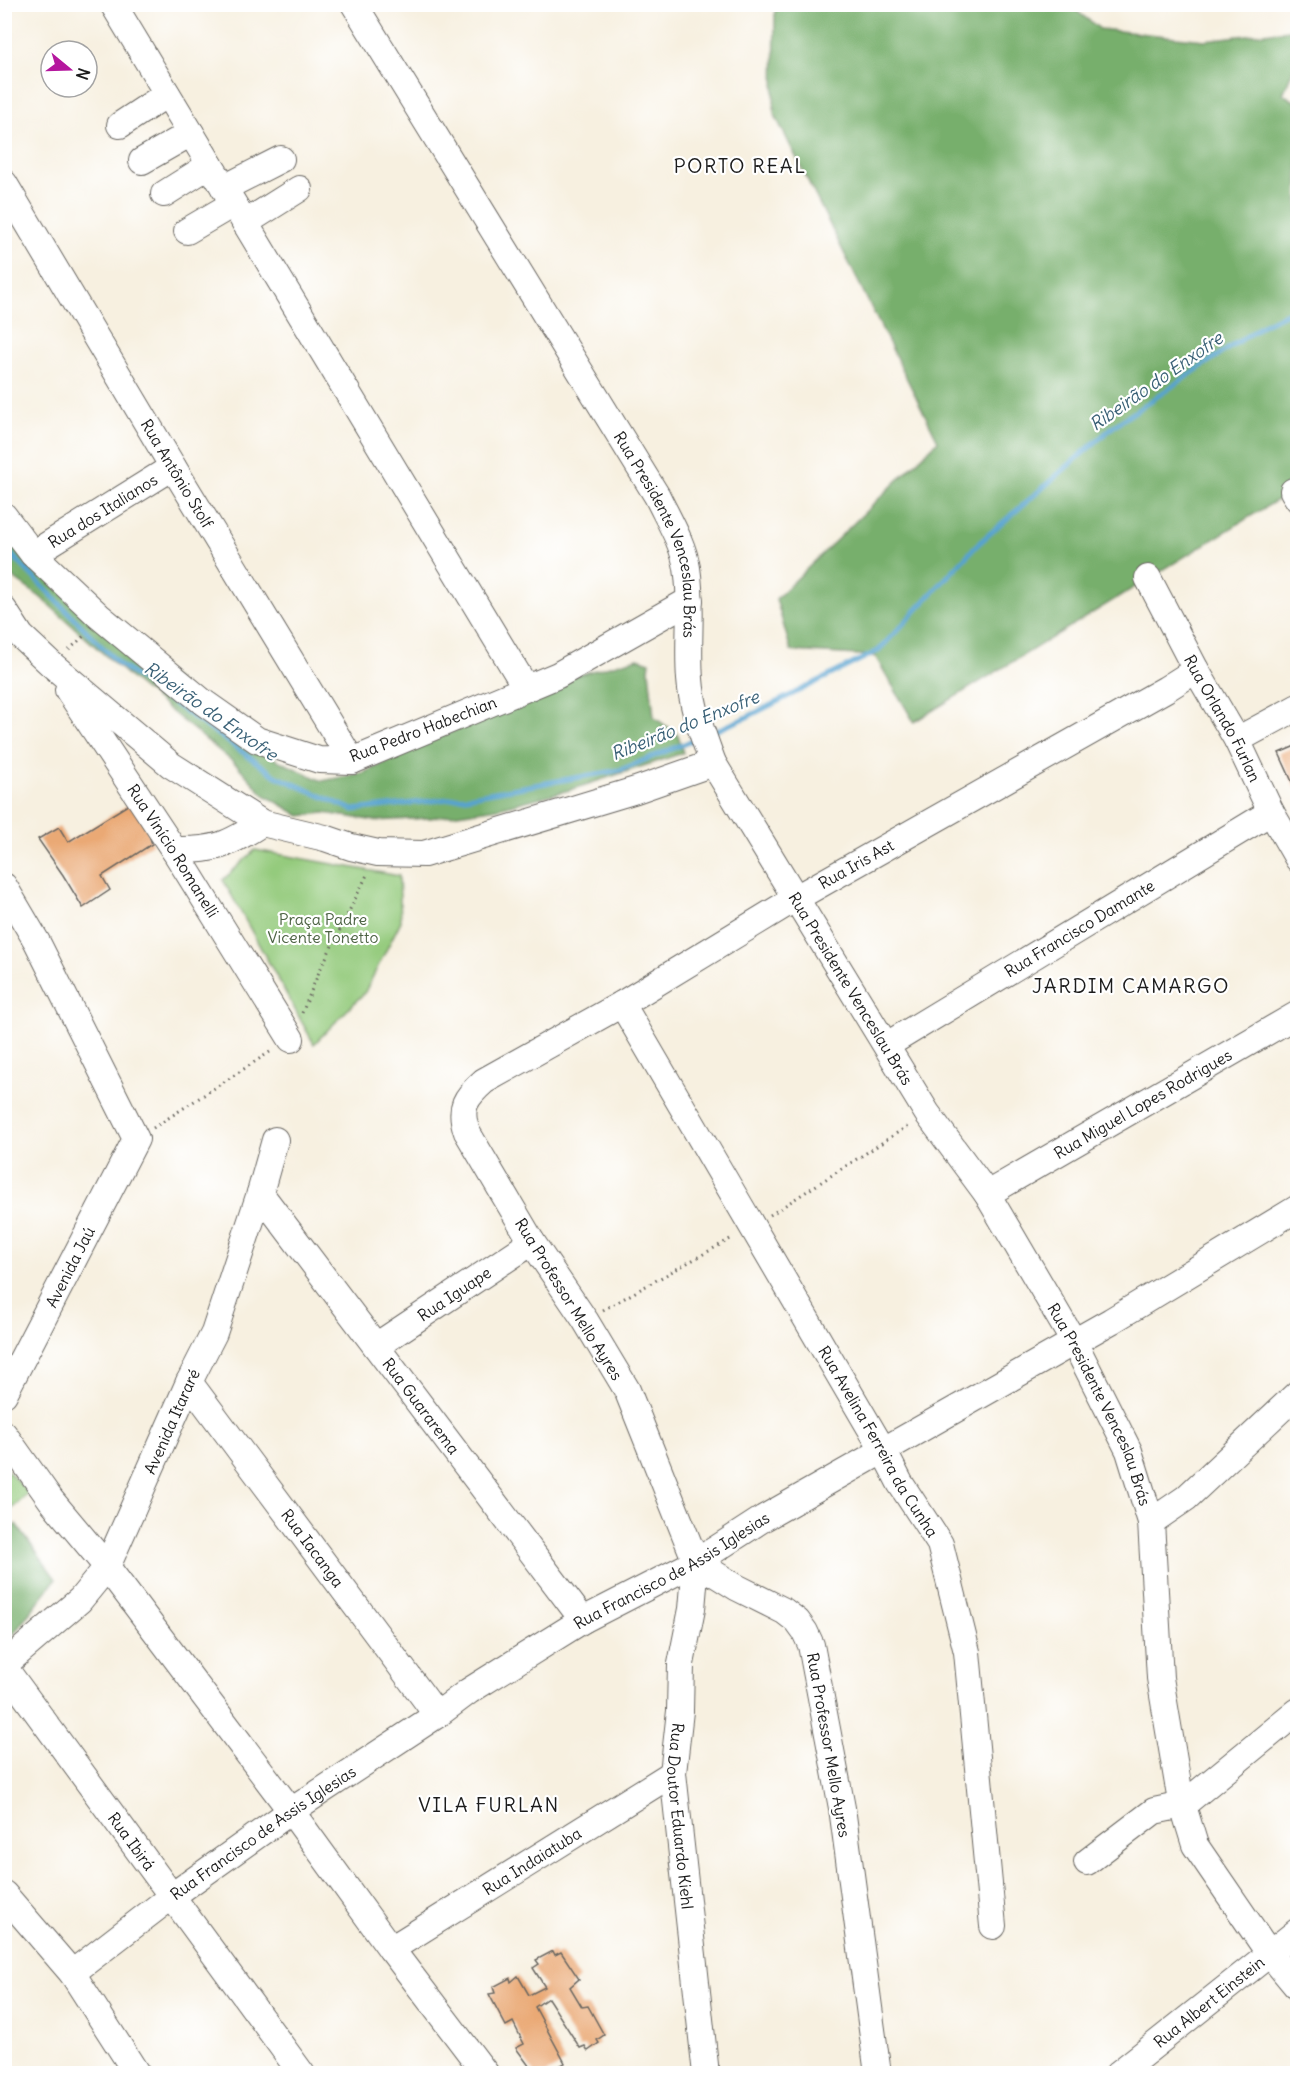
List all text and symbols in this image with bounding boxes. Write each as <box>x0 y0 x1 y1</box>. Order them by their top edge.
north arrow <box>39 39 99 99</box>
text: N <box>72 65 94 82</box>
district label: PORTO REAL <box>673 153 807 178</box>
water label: Ribeirão do Enxofre <box>1085 326 1228 436</box>
street label: Rua Antônio Stolf <box>137 415 218 532</box>
street label: Rua Presidente Venceslau Brás <box>610 428 700 638</box>
street label: Rua dos Italianos <box>44 469 161 552</box>
street label: Rua Orlando Furlan <box>1180 651 1265 785</box>
water label: Ribeirão do Enxofre <box>140 656 283 766</box>
water label: Ribeirão do Enxofre <box>608 684 764 765</box>
street label: Rua Pedro Habechian <box>347 692 499 766</box>
street label: Rua Vinício Romanelli <box>123 780 223 921</box>
street label: Rua Iris Ast <box>815 835 898 893</box>
street label: Rua Francisco Damante <box>1001 875 1158 981</box>
street label: Rua Presidente Venceslau Brás <box>784 888 917 1089</box>
park label: Praça Padre Vicente Tonetto <box>268 909 378 947</box>
district label: JARDIM CAMARGO <box>1032 973 1230 998</box>
street label: Rua Miguel Lopes Rodrigues <box>1050 1045 1235 1163</box>
street label: Rua Professor Mello Ayres <box>511 1214 627 1384</box>
street label: Avenida Jaú <box>41 1223 99 1311</box>
street label: Rua Iguape <box>414 1262 495 1326</box>
street label: Rua Presidente Venceslau Brás <box>1043 1299 1155 1508</box>
street label: Rua Avelina Ferreira da Cunha <box>814 1342 943 1541</box>
street label: Rua Guararema <box>378 1354 464 1458</box>
street label: Avenida Itararé <box>140 1365 204 1477</box>
street label: Rua Iacanga <box>277 1505 348 1591</box>
street label: Rua Francisco de Assis Iglesias <box>570 1507 773 1633</box>
street label: Rua Professor Mello Ayres <box>803 1651 855 1839</box>
street label: Rua Doutor Eduardo Kiehl <box>663 1722 698 1910</box>
street label: Rua Francisco de Assis Iglesias <box>166 1761 360 1904</box>
district label: VILA FURLAN <box>418 1792 560 1817</box>
street label: Rua Ibirá <box>104 1808 160 1874</box>
street label: Rua Indaiatuba <box>479 1823 585 1899</box>
street label: Rua Albert Einstein <box>1149 1952 1268 2052</box>

